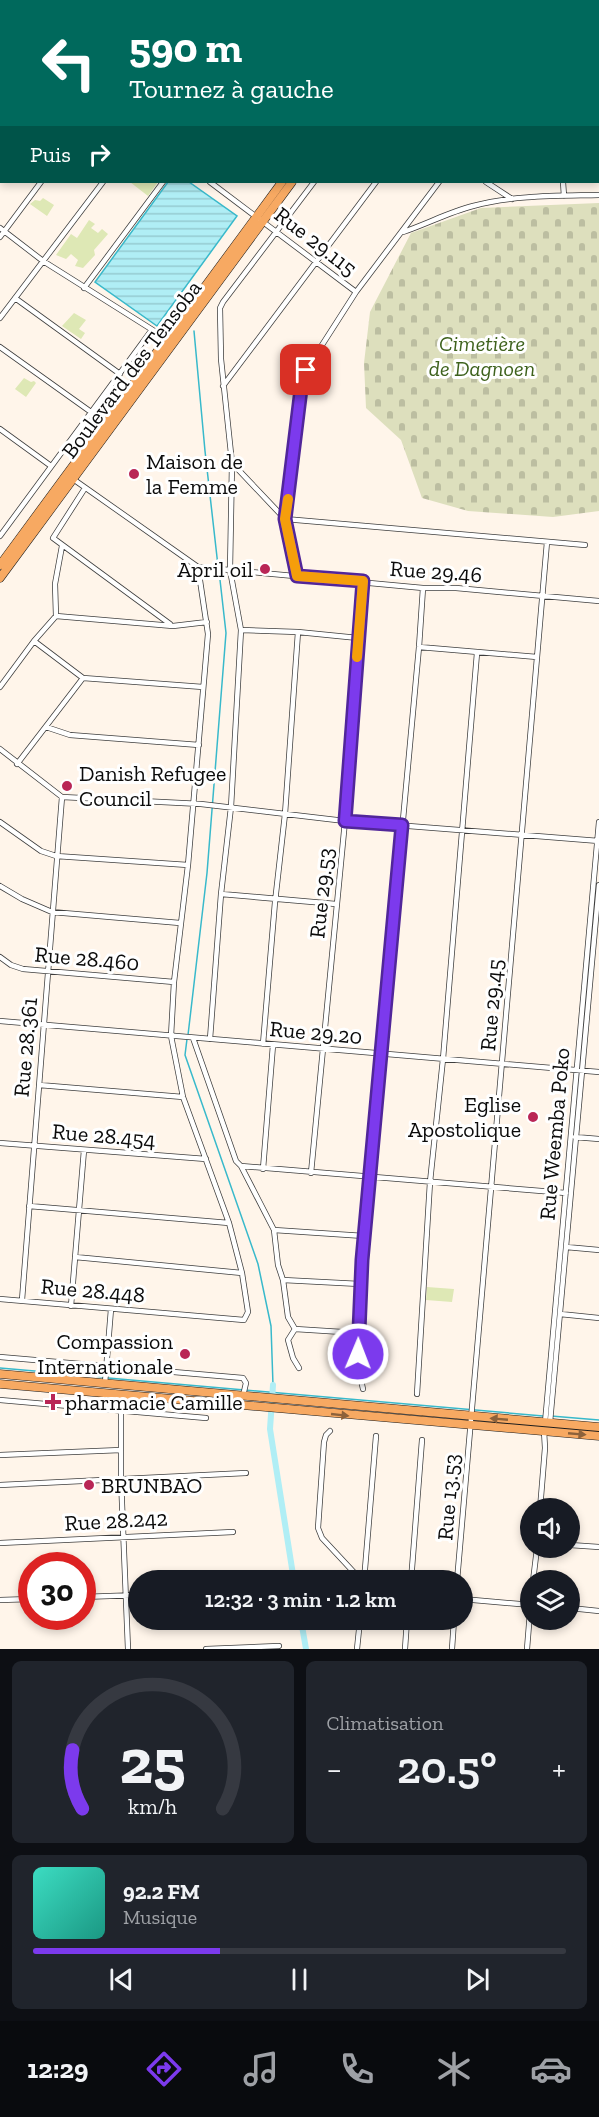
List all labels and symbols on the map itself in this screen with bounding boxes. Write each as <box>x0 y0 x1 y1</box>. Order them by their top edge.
street label: Rue 29.115 <box>269 201 362 282</box>
street label: Boulevard des Tensoba <box>56 275 207 464</box>
park label: Cimetière de Dagnoen <box>429 330 535 382</box>
pin <box>280 344 331 395</box>
place label: Maison de la Femme <box>146 448 243 500</box>
marker: Maison de la Femme <box>127 467 141 481</box>
street label: Rue 29.46 <box>389 555 483 588</box>
place label: April oil <box>177 556 253 583</box>
marker: April oil <box>258 562 272 576</box>
place label: Danish Refugee Council <box>79 760 226 812</box>
marker: Danish Refugee Council <box>60 779 74 793</box>
street label: Rue 29.53 <box>303 846 340 940</box>
street label: Rue 28.460 <box>33 940 140 977</box>
street label: Rue 29.45 <box>474 958 509 1052</box>
street label: Rue 28.361 <box>8 996 43 1098</box>
street label: Rue 29.20 <box>268 1015 363 1050</box>
street label: Rue Weemba Poko <box>534 1047 575 1221</box>
place label: Eglise Apostolique <box>408 1091 521 1143</box>
marker: Eglise Apostolique <box>526 1110 540 1124</box>
street label: Rue 28.454 <box>51 1118 157 1153</box>
street label: Rue 28.448 <box>40 1273 146 1308</box>
position arrow <box>326 1322 390 1386</box>
place label: Compassion Internationale <box>37 1328 173 1380</box>
marker: Compassion Internationale <box>178 1347 192 1361</box>
place label: pharmacie Camille <box>65 1389 243 1416</box>
marker: pharmacie Camille <box>46 1395 60 1409</box>
one-way arrow <box>331 1410 350 1420</box>
one-way arrow <box>489 1414 508 1424</box>
one-way arrow <box>567 1430 586 1439</box>
street label: Rue 13.53 <box>431 1452 466 1542</box>
place label: BRUNBAO <box>101 1472 202 1499</box>
marker: BRUNBAO <box>82 1478 96 1492</box>
street label: Rue 28.242 <box>64 1504 168 1537</box>
speed limit sign: 30 <box>18 1552 96 1630</box>

